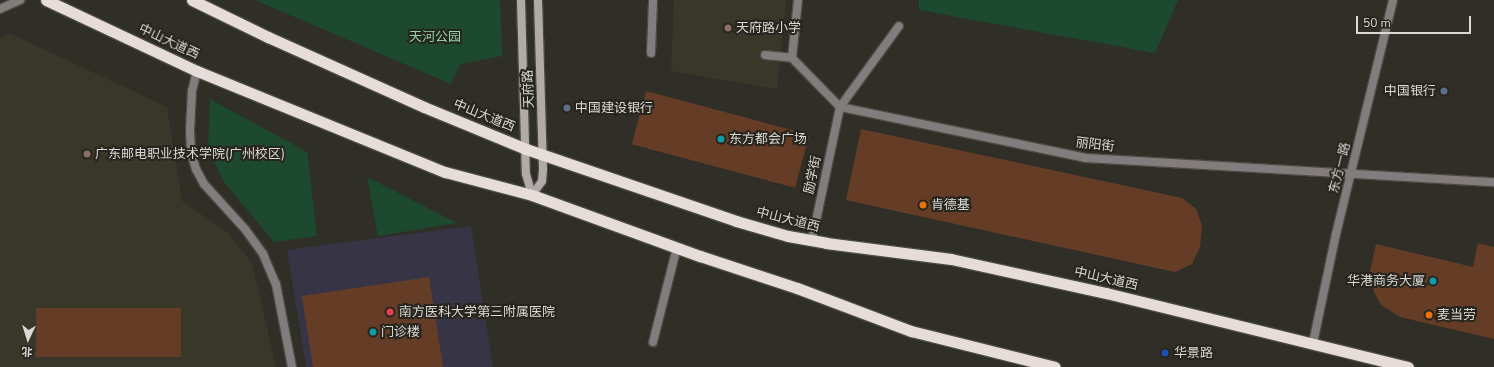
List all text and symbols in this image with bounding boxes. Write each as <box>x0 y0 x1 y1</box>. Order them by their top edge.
scale bar <box>1358 8 1473 34</box>
text: 50 m <box>1363 15 1391 31</box>
place label: 天府路小学 <box>736 20 801 36</box>
street label: 中山大道西 <box>136 21 202 63</box>
marker: 天府路小学 <box>723 23 733 33</box>
park label: 天河公园 <box>409 29 461 45</box>
street label: 天府路 <box>521 69 537 109</box>
place label: 中国银行 <box>1384 83 1436 99</box>
marker: 中国银行 <box>1439 86 1449 96</box>
street label: 中山大道西 <box>451 97 517 135</box>
place label: 中国建设银行 <box>575 100 653 116</box>
marker: 中国建设银行 <box>562 103 572 113</box>
place label: 东方都会广场 <box>729 131 807 147</box>
marker: 东方都会广场 <box>716 134 726 144</box>
street label: 丽阳街 <box>1075 135 1115 155</box>
street label: 东方一路 <box>1326 141 1354 195</box>
place label: 广东邮电职业技术学院(广州校区) <box>95 146 285 162</box>
marker: 广东邮电职业技术学院(广州校区) <box>82 149 92 159</box>
street label: 励学街 <box>801 154 825 196</box>
place label: 肯德基 <box>931 197 970 213</box>
marker: 肯德基 <box>918 200 928 210</box>
street label: 中山大道西 <box>755 205 821 235</box>
street label: 中山大道西 <box>1073 264 1139 294</box>
place label: 华港商务大厦 <box>1347 273 1425 289</box>
marker: 华港商务大厦 <box>1428 276 1438 286</box>
place label: 南方医科大学第三附属医院 <box>399 304 555 320</box>
marker: 南方医科大学第三附属医院 <box>384 306 396 318</box>
place label: 麦当劳 <box>1437 307 1476 323</box>
marker: 麦当劳 <box>1424 310 1434 320</box>
north arrow <box>8 319 48 359</box>
place label: 门诊楼 <box>381 324 420 340</box>
marker: 门诊楼 <box>368 327 378 337</box>
text: 北 <box>21 344 33 359</box>
place label: 华景路 <box>1174 345 1213 361</box>
marker: 华景路 <box>1159 347 1171 359</box>

